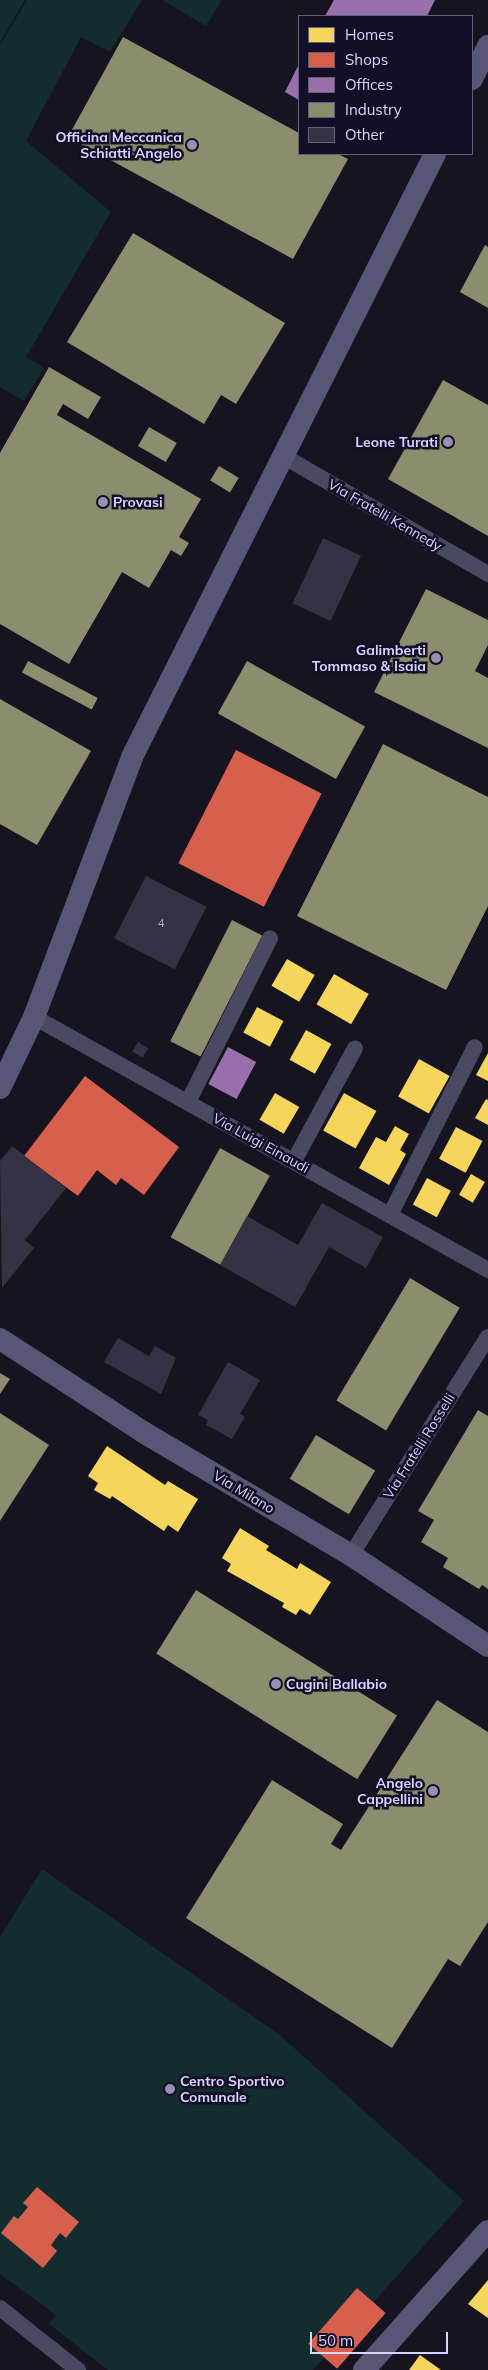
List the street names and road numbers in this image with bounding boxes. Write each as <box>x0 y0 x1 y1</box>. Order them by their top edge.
street label: Via Fratelli Kennedy <box>325 476 445 554</box>
street label: Via Luigi Einaudi <box>210 1110 312 1176</box>
street label: Via Fratelli Rosselli <box>380 1390 458 1502</box>
street label: Via Milano <box>210 1467 278 1517</box>

